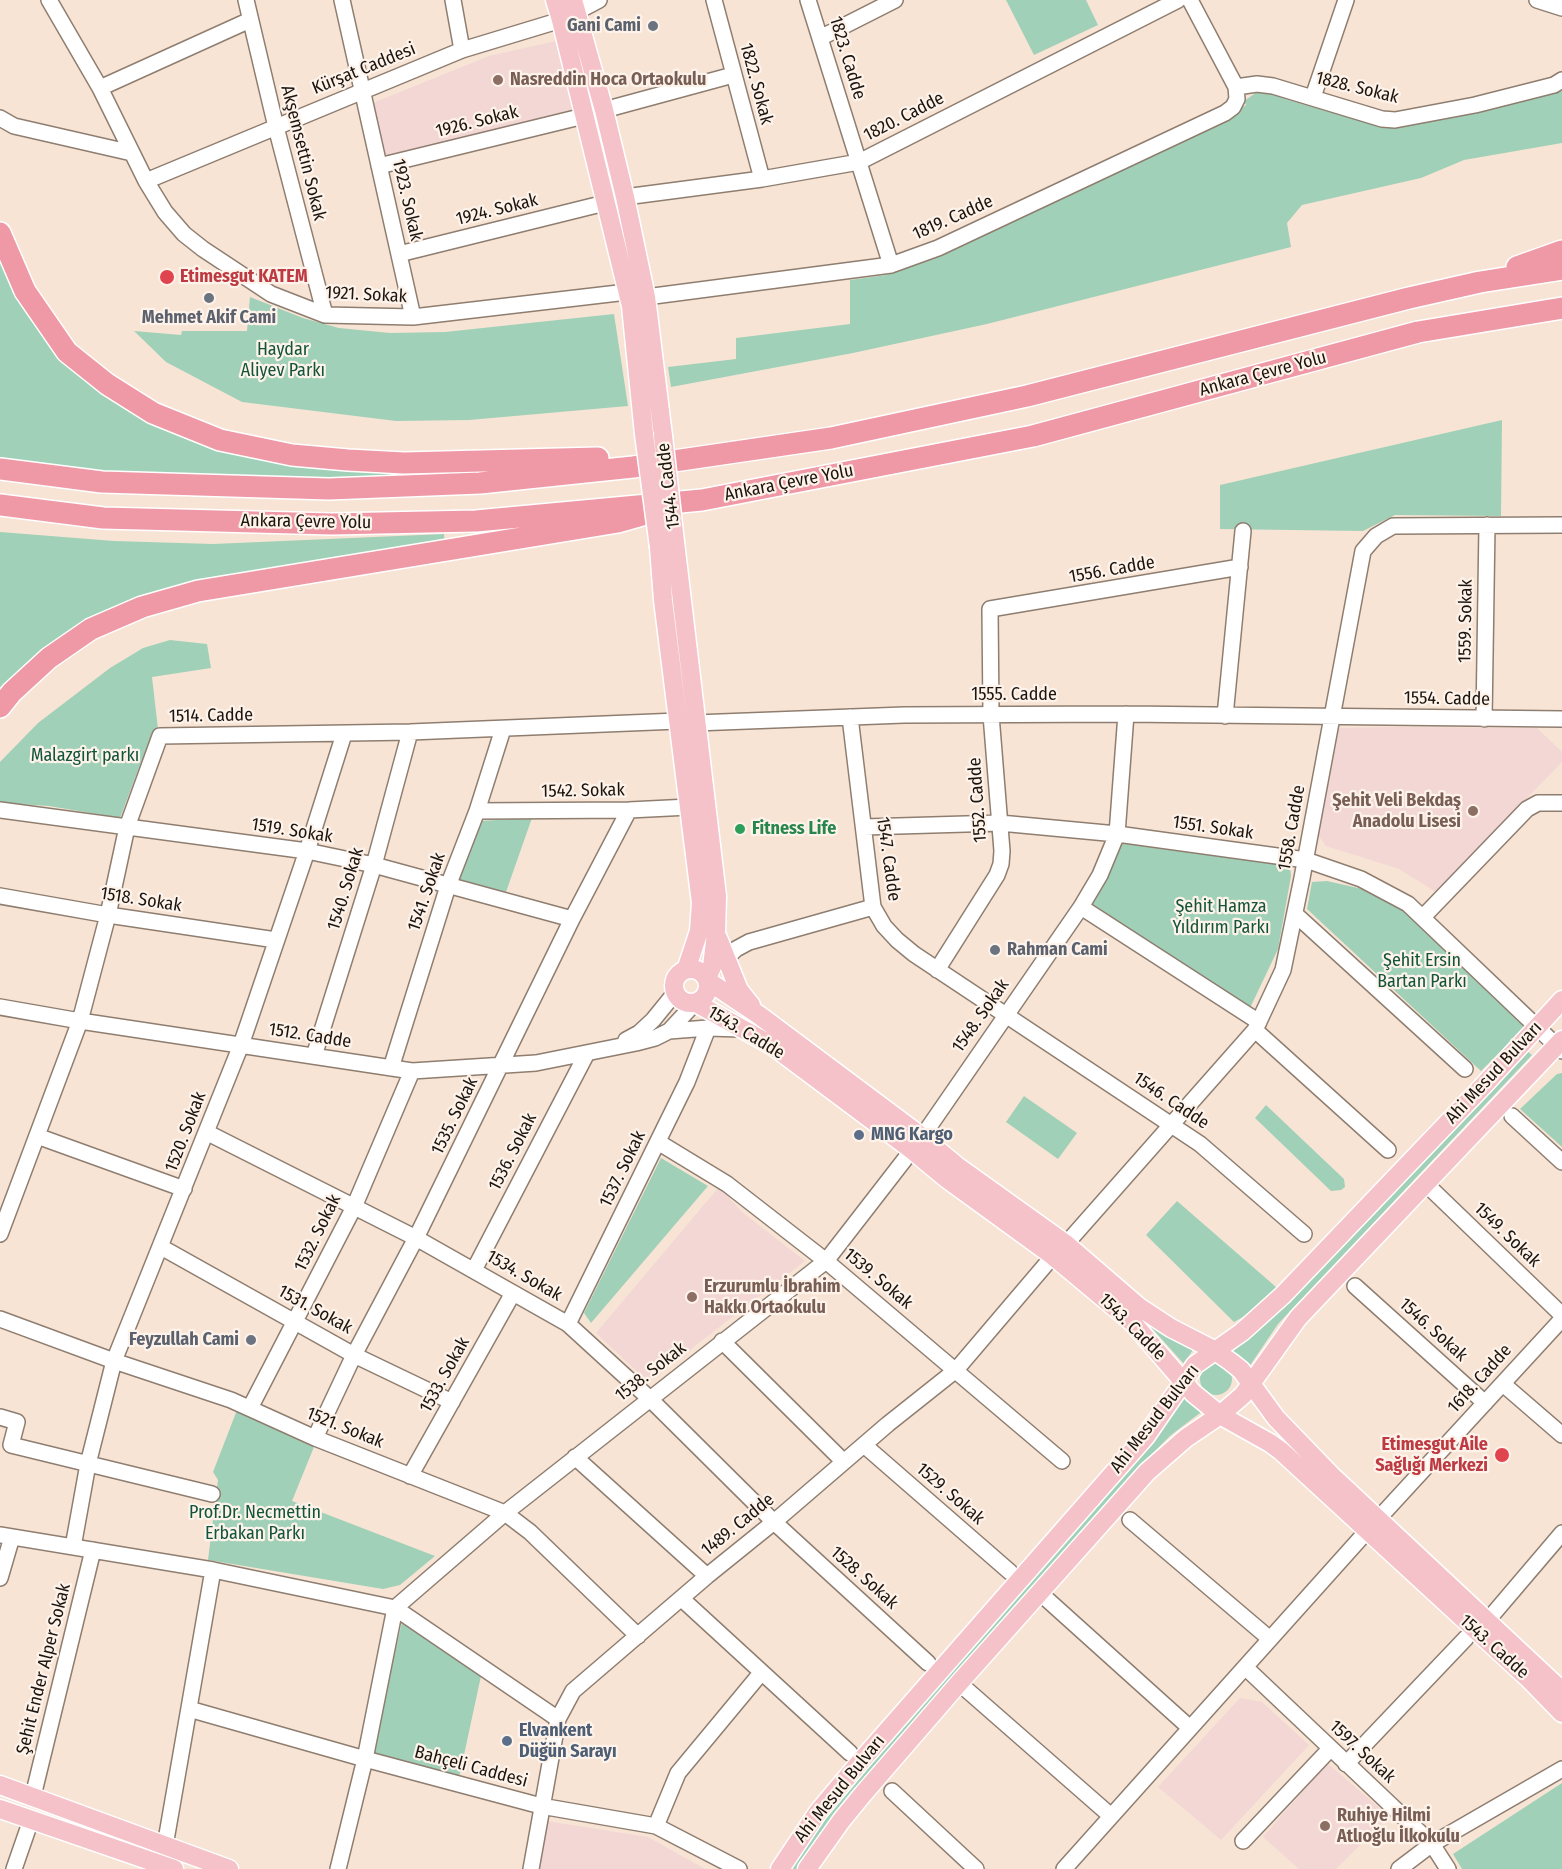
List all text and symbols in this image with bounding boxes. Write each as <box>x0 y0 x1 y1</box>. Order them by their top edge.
street label: 1823. Cadde <box>824 14 870 102</box>
place label: Gani Cami <box>567 15 641 37</box>
marker: Gani Cami <box>646 19 660 33</box>
street label: Kürşat Caddesi <box>309 38 419 100</box>
street label: 1822. Sokak <box>735 41 777 127</box>
street label: 1828. Sokak <box>1313 67 1401 109</box>
place label: Nasreddin Hoca Ortaokulu <box>510 69 706 91</box>
marker: Nasreddin Hoca Ortaokulu <box>491 73 505 87</box>
street label: Akşemsettin Sokak <box>276 83 330 223</box>
street label: 1820. Cadde <box>860 88 948 146</box>
street label: 1926. Sokak <box>434 101 520 143</box>
street label: 1923. Sokak <box>387 157 427 243</box>
street label: 1924. Sokak <box>454 189 540 231</box>
street label: 1819. Cadde <box>910 191 996 245</box>
place label: Etimesgut KATEM <box>180 266 308 288</box>
marker: Etimesgut KATEM <box>158 268 176 286</box>
street label: 1921. Sokak <box>325 282 407 308</box>
marker: Mehmet Akif Cami <box>202 291 216 305</box>
place label: Mehmet Akif Cami <box>142 307 276 329</box>
park label: Haydar Aliyev Parkı <box>241 339 325 382</box>
street label: Ankara Çevre Yolu <box>1197 347 1329 401</box>
street label: 1544. Cadde <box>653 442 685 530</box>
street label: Ankara Çevre Yolu <box>723 460 855 506</box>
street label: Ankara Çevre Yolu <box>240 510 372 534</box>
street label: 1556. Cadde <box>1068 552 1156 588</box>
street label: 1559. Sokak <box>1454 579 1478 663</box>
street label: 1555. Cadde <box>971 684 1057 706</box>
street label: 1554. Cadde <box>1404 687 1490 711</box>
street label: 1514. Cadde <box>169 704 253 728</box>
park label: Malazgirt parkı <box>31 745 139 767</box>
street label: 1552. Cadde <box>964 757 992 843</box>
street label: 1542. Sokak <box>541 779 625 803</box>
street label: 1558. Cadde <box>1274 784 1310 872</box>
place label: Şehit Veli Bekdaş Anadolu Lisesi <box>1332 790 1461 832</box>
marker: Şehit Veli Bekdaş Anadolu Lisesi <box>1466 804 1480 818</box>
street label: 1551. Sokak <box>1171 812 1255 844</box>
street label: 1519. Sokak <box>250 814 334 848</box>
street label: 1547. Cadde <box>871 815 905 903</box>
place label: Fitness Life <box>752 818 836 840</box>
marker: Fitness Life <box>733 822 747 836</box>
street label: 1540. Sokak <box>323 845 369 933</box>
street label: 1541. Sokak <box>403 850 451 934</box>
street label: 1518. Sokak <box>99 883 183 917</box>
park label: Şehit Hamza Yıldırım Parkı <box>1173 896 1269 938</box>
place label: Rahman Cami <box>1007 939 1108 961</box>
marker: Rahman Cami <box>988 943 1002 957</box>
park label: Şehit Ersin Bartan Parkı <box>1377 950 1467 992</box>
street label: 1548. Sokak <box>948 975 1014 1057</box>
street label: 1543. Cadde <box>704 1002 788 1064</box>
street label: Ahi Mesud Bulvarı <box>1441 1018 1547 1128</box>
street label: 1512. Cadde <box>267 1019 353 1053</box>
street label: 1546. Cadde <box>1129 1068 1213 1134</box>
street label: 1535. Sokak <box>427 1074 483 1158</box>
street label: 1520. Sokak <box>161 1089 211 1175</box>
street label: 1536. Sokak <box>484 1110 542 1194</box>
place label: MNG Kargo <box>871 1124 953 1146</box>
street label: 1537. Sokak <box>595 1127 651 1211</box>
marker: MNG Kargo <box>852 1128 866 1142</box>
street label: 1532. Sokak <box>290 1191 346 1275</box>
street label: 1549. Sokak <box>1469 1198 1545 1272</box>
street label: 1539. Sokak <box>839 1244 917 1314</box>
street label: 1534. Sokak <box>482 1246 566 1306</box>
place label: Erzurumlu İbrahim Hakkı Ortaokulu <box>704 1276 841 1318</box>
street label: 1531. Sokak <box>274 1281 356 1339</box>
street label: 1543. Cadde <box>1094 1289 1170 1365</box>
marker: Erzurumlu İbrahim Hakkı Ortaokulu <box>685 1290 699 1304</box>
street label: 1546. Sokak <box>1394 1294 1472 1366</box>
place label: Feyzullah Cami <box>129 1329 239 1351</box>
marker: Feyzullah Cami <box>244 1333 258 1347</box>
street label: 1533. Sokak <box>415 1333 475 1417</box>
street label: 1538. Sokak <box>611 1338 691 1406</box>
street label: 1618. Cadde <box>1443 1340 1517 1418</box>
street label: Ahi Mesud Bulvarı <box>1106 1360 1204 1478</box>
street label: 1521. Sokak <box>303 1403 387 1453</box>
place label: Etimesgut Aile Sağlığı Merkezi <box>1375 1434 1488 1476</box>
marker: Etimesgut Aile Sağlığı Merkezi <box>1493 1446 1511 1464</box>
street label: 1529. Sokak <box>911 1458 989 1530</box>
street label: 1489. Cadde <box>697 1489 779 1561</box>
park label: Prof.Dr. Necmettin Erbakan Parkı <box>189 1502 321 1544</box>
street label: 1528. Sokak <box>826 1542 902 1614</box>
street label: Şehit Ender Alper Sokak <box>12 1581 76 1757</box>
street label: 1543. Cadde <box>1455 1610 1533 1684</box>
street label: 1597. Sokak <box>1324 1716 1400 1788</box>
place label: Elvankent Düğün Sarayı <box>519 1720 617 1762</box>
street label: Ahi Mesud Bulvarı <box>790 1731 890 1847</box>
marker: Elvankent Düğün Sarayı <box>500 1734 514 1748</box>
street label: Bahçeli Caddesi <box>412 1742 530 1792</box>
place label: Ruhiye Hilmi Atlıoğlu İlkokulu <box>1337 1805 1460 1848</box>
marker: Ruhiye Hilmi Atlıoğlu İlkokulu <box>1318 1819 1332 1833</box>

